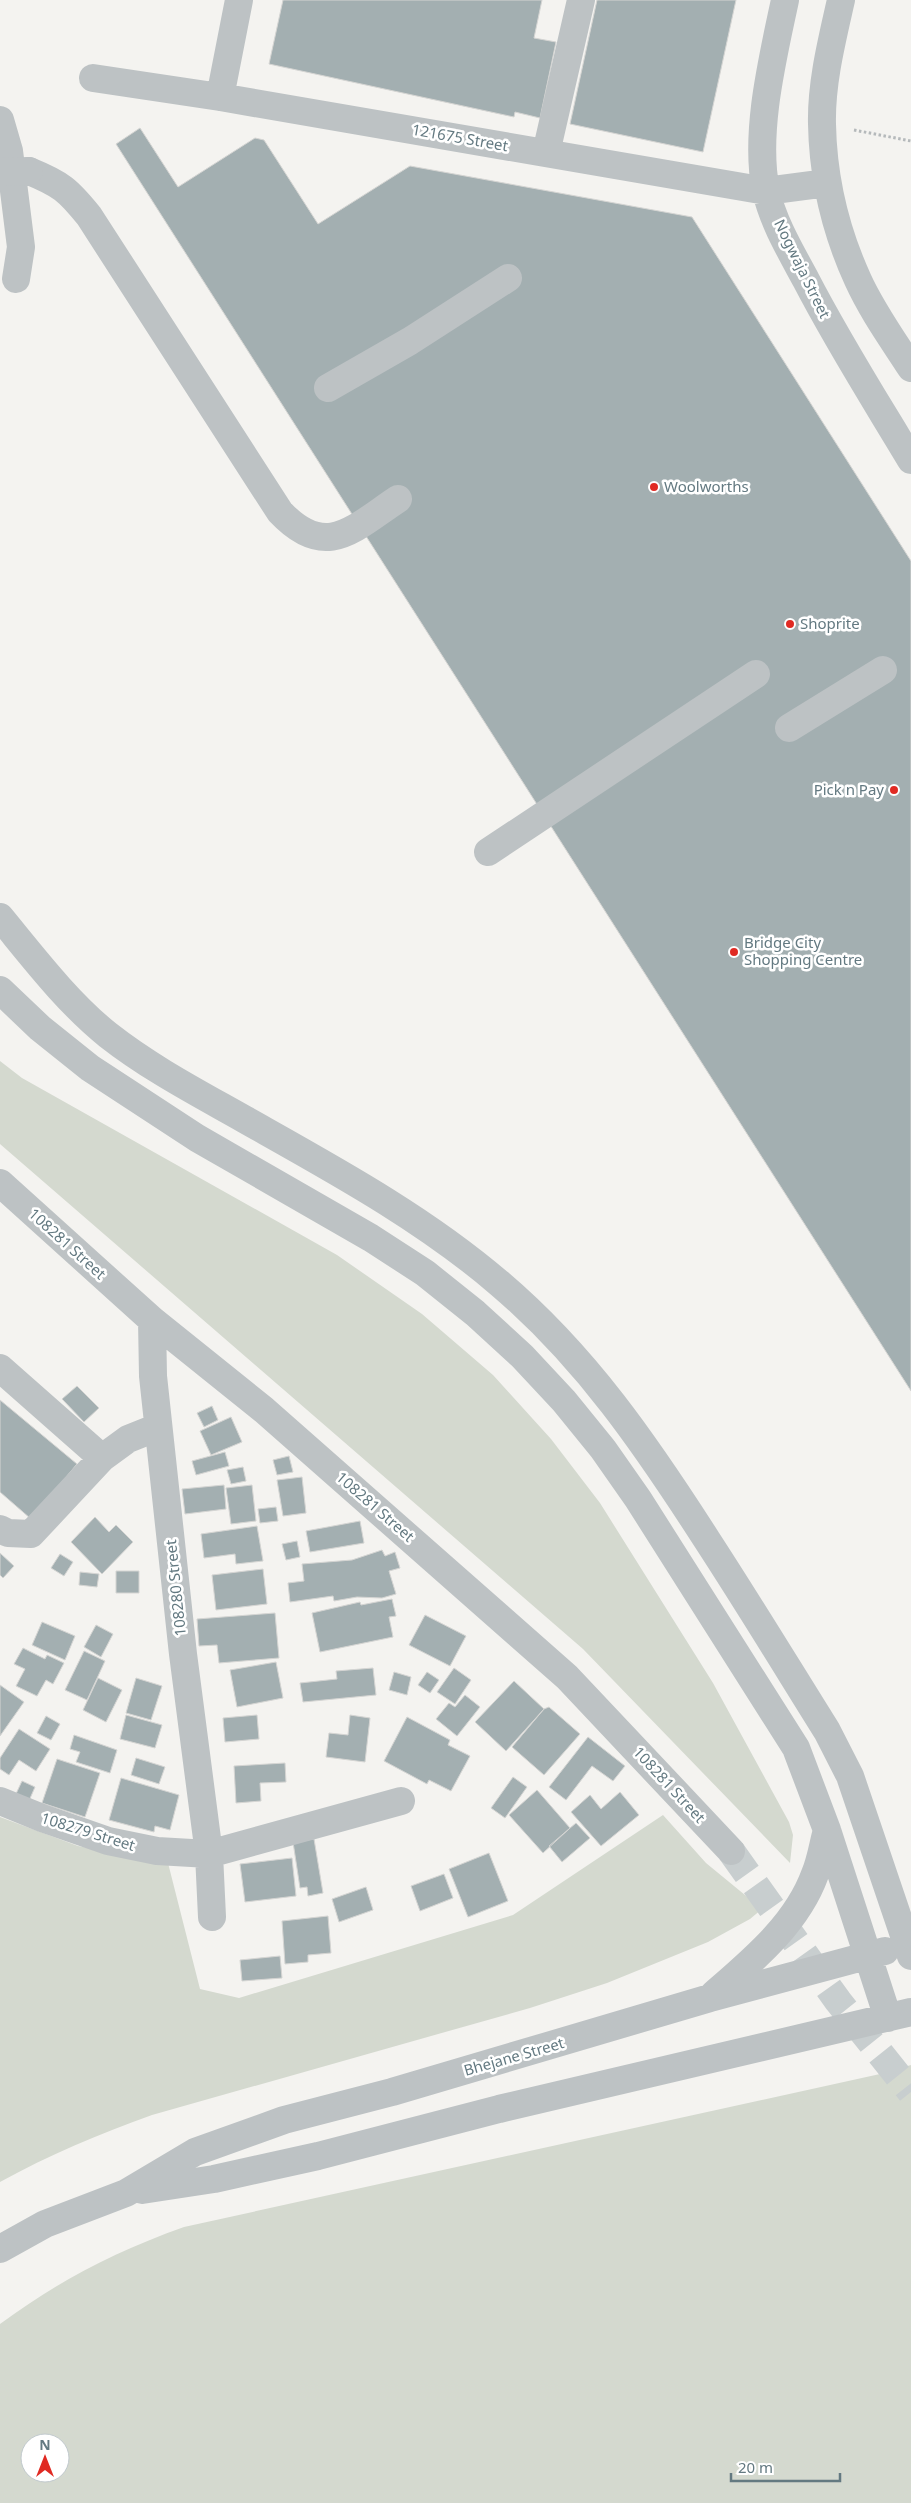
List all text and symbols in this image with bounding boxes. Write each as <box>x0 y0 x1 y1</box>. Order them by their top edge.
street label: 121675 Street <box>411 119 510 155</box>
street label: Nogwaja Street <box>770 216 836 322</box>
place label: Woolworths <box>664 476 749 496</box>
marker: Woolworths <box>648 481 660 493</box>
place label: Shoprite <box>800 613 860 633</box>
marker: Shoprite <box>784 618 796 630</box>
place label: Pick n Pay <box>814 779 884 799</box>
marker: Pick n Pay <box>888 784 900 796</box>
place label: Bridge City Shopping Centre <box>744 932 862 969</box>
marker: Bridge City Shopping Centre <box>728 946 740 958</box>
street label: 108281 Street <box>25 1203 111 1284</box>
street label: 108281 Street <box>332 1467 419 1546</box>
street label: 108280 Street <box>160 1538 190 1638</box>
street label: 108281 Street <box>629 1742 711 1827</box>
street label: 108279 Street <box>39 1807 138 1855</box>
street label: Bhejane Street <box>461 2032 567 2080</box>
north arrow <box>20 2433 70 2483</box>
text: N <box>39 2435 51 2454</box>
scale bar <box>731 2450 840 2482</box>
text: 20 m <box>738 2457 773 2477</box>

